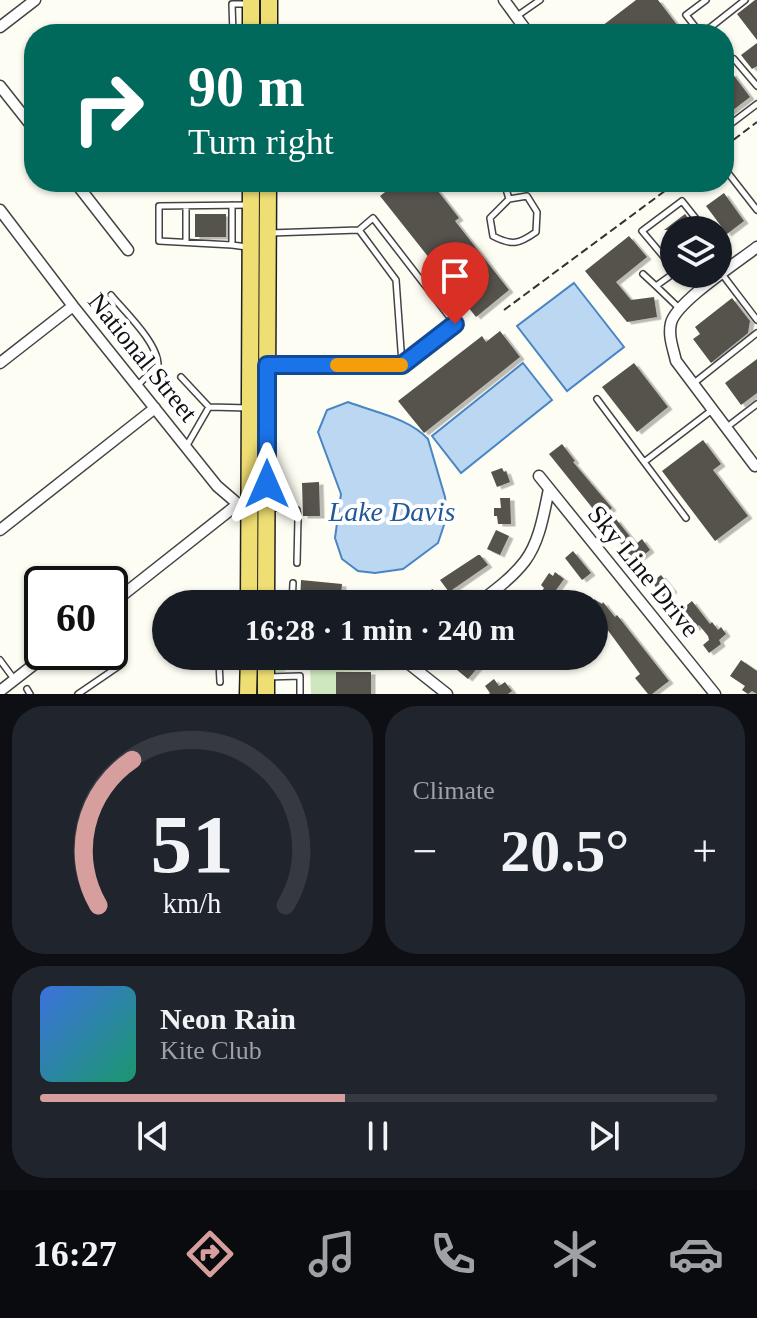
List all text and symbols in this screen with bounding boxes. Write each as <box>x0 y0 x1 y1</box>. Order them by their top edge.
icon: right <box>56 56 160 160</box>
text: 90 m <box>188 56 305 118</box>
text: Turn right <box>188 122 334 162</box>
map controls <box>660 216 732 288</box>
button: layers <box>660 216 732 288</box>
pin <box>421 242 489 324</box>
icon: arrive <box>433 254 477 298</box>
street label: National Street <box>82 287 204 428</box>
position arrow <box>225 442 309 526</box>
water label: Lake Davis <box>328 496 455 527</box>
street label: Sky Line Drive <box>582 500 705 643</box>
speed limit sign: 60 <box>24 566 128 670</box>
text: 16:28 · 1 min · 240 m <box>245 613 515 646</box>
text: Climate <box>413 776 495 805</box>
text: 51 <box>151 798 234 890</box>
text: 20.5° <box>500 818 629 884</box>
text: − <box>413 827 437 876</box>
text: + <box>692 827 717 876</box>
text: km/h <box>163 888 222 919</box>
text: Neon Rain <box>160 1002 296 1035</box>
text: Kite Club <box>160 1036 262 1065</box>
icon: previous <box>131 1114 175 1158</box>
icon: pause <box>356 1114 400 1158</box>
icon: next <box>582 1114 626 1158</box>
icon: directions <box>182 1226 238 1282</box>
icon: music <box>304 1226 360 1282</box>
icon: phone <box>425 1226 481 1282</box>
icon: climate <box>547 1226 603 1282</box>
icon: car <box>668 1226 724 1282</box>
text: 16:27 <box>33 1234 117 1274</box>

